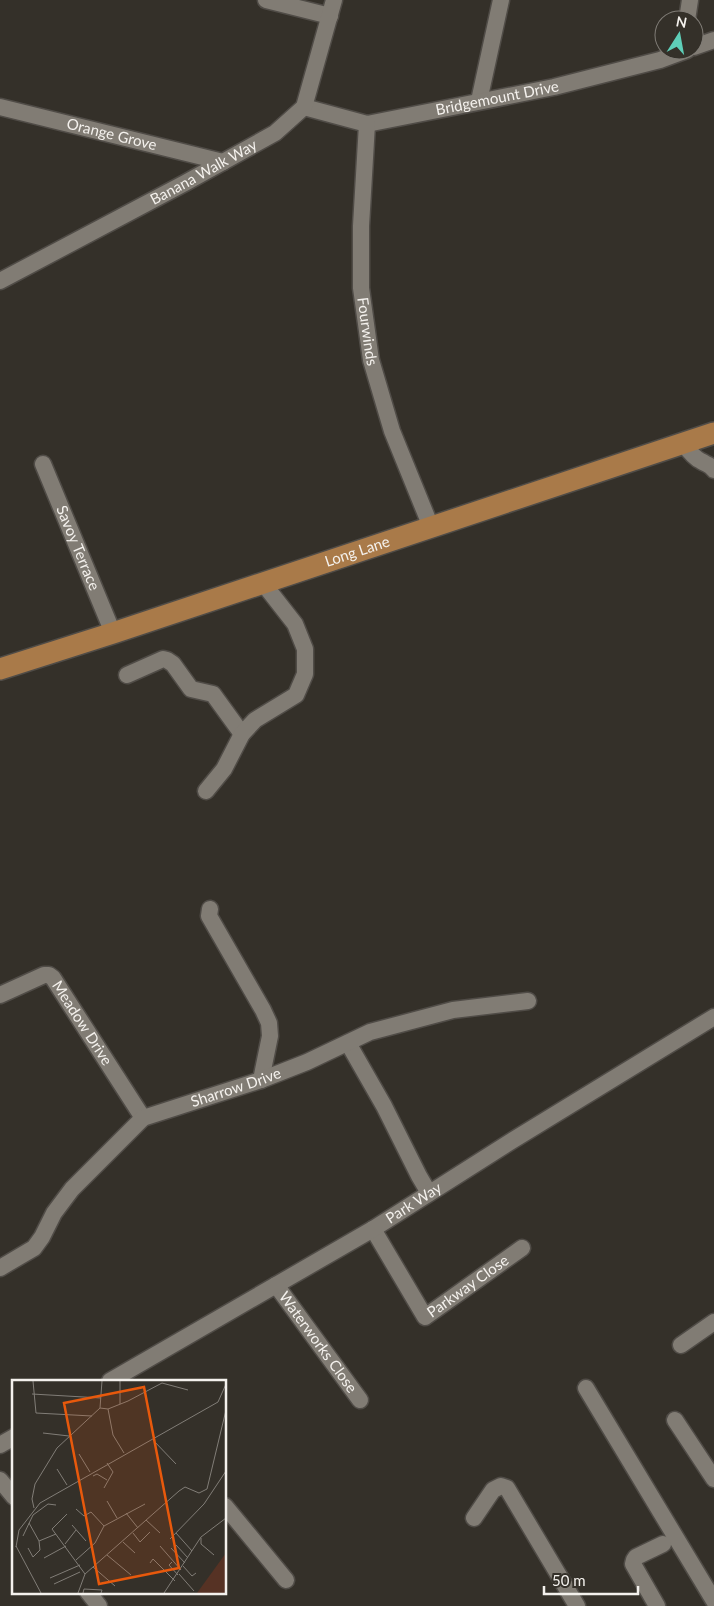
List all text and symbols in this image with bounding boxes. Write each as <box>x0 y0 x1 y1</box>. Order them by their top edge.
north arrow <box>654 10 704 60</box>
text: N <box>675 12 688 31</box>
street label: Bridgemount Drive <box>434 76 561 118</box>
street label: Orange Grove <box>65 114 159 153</box>
street label: Banana Walk Way <box>147 135 260 208</box>
street label: Fourwinds <box>354 296 382 368</box>
street label: Savoy Terrace <box>53 503 104 593</box>
street label: Long Lane <box>322 532 392 570</box>
street label: Meadow Drive <box>49 977 117 1068</box>
street label: Sharrow Drive <box>188 1063 283 1110</box>
street label: Park Way <box>382 1178 445 1227</box>
street label: Parkway Close <box>423 1250 512 1321</box>
street label: Waterworks Close <box>276 1288 362 1396</box>
inset map <box>12 1380 226 1594</box>
scale bar <box>544 1564 638 1596</box>
text: 50 m <box>552 1571 586 1589</box>

